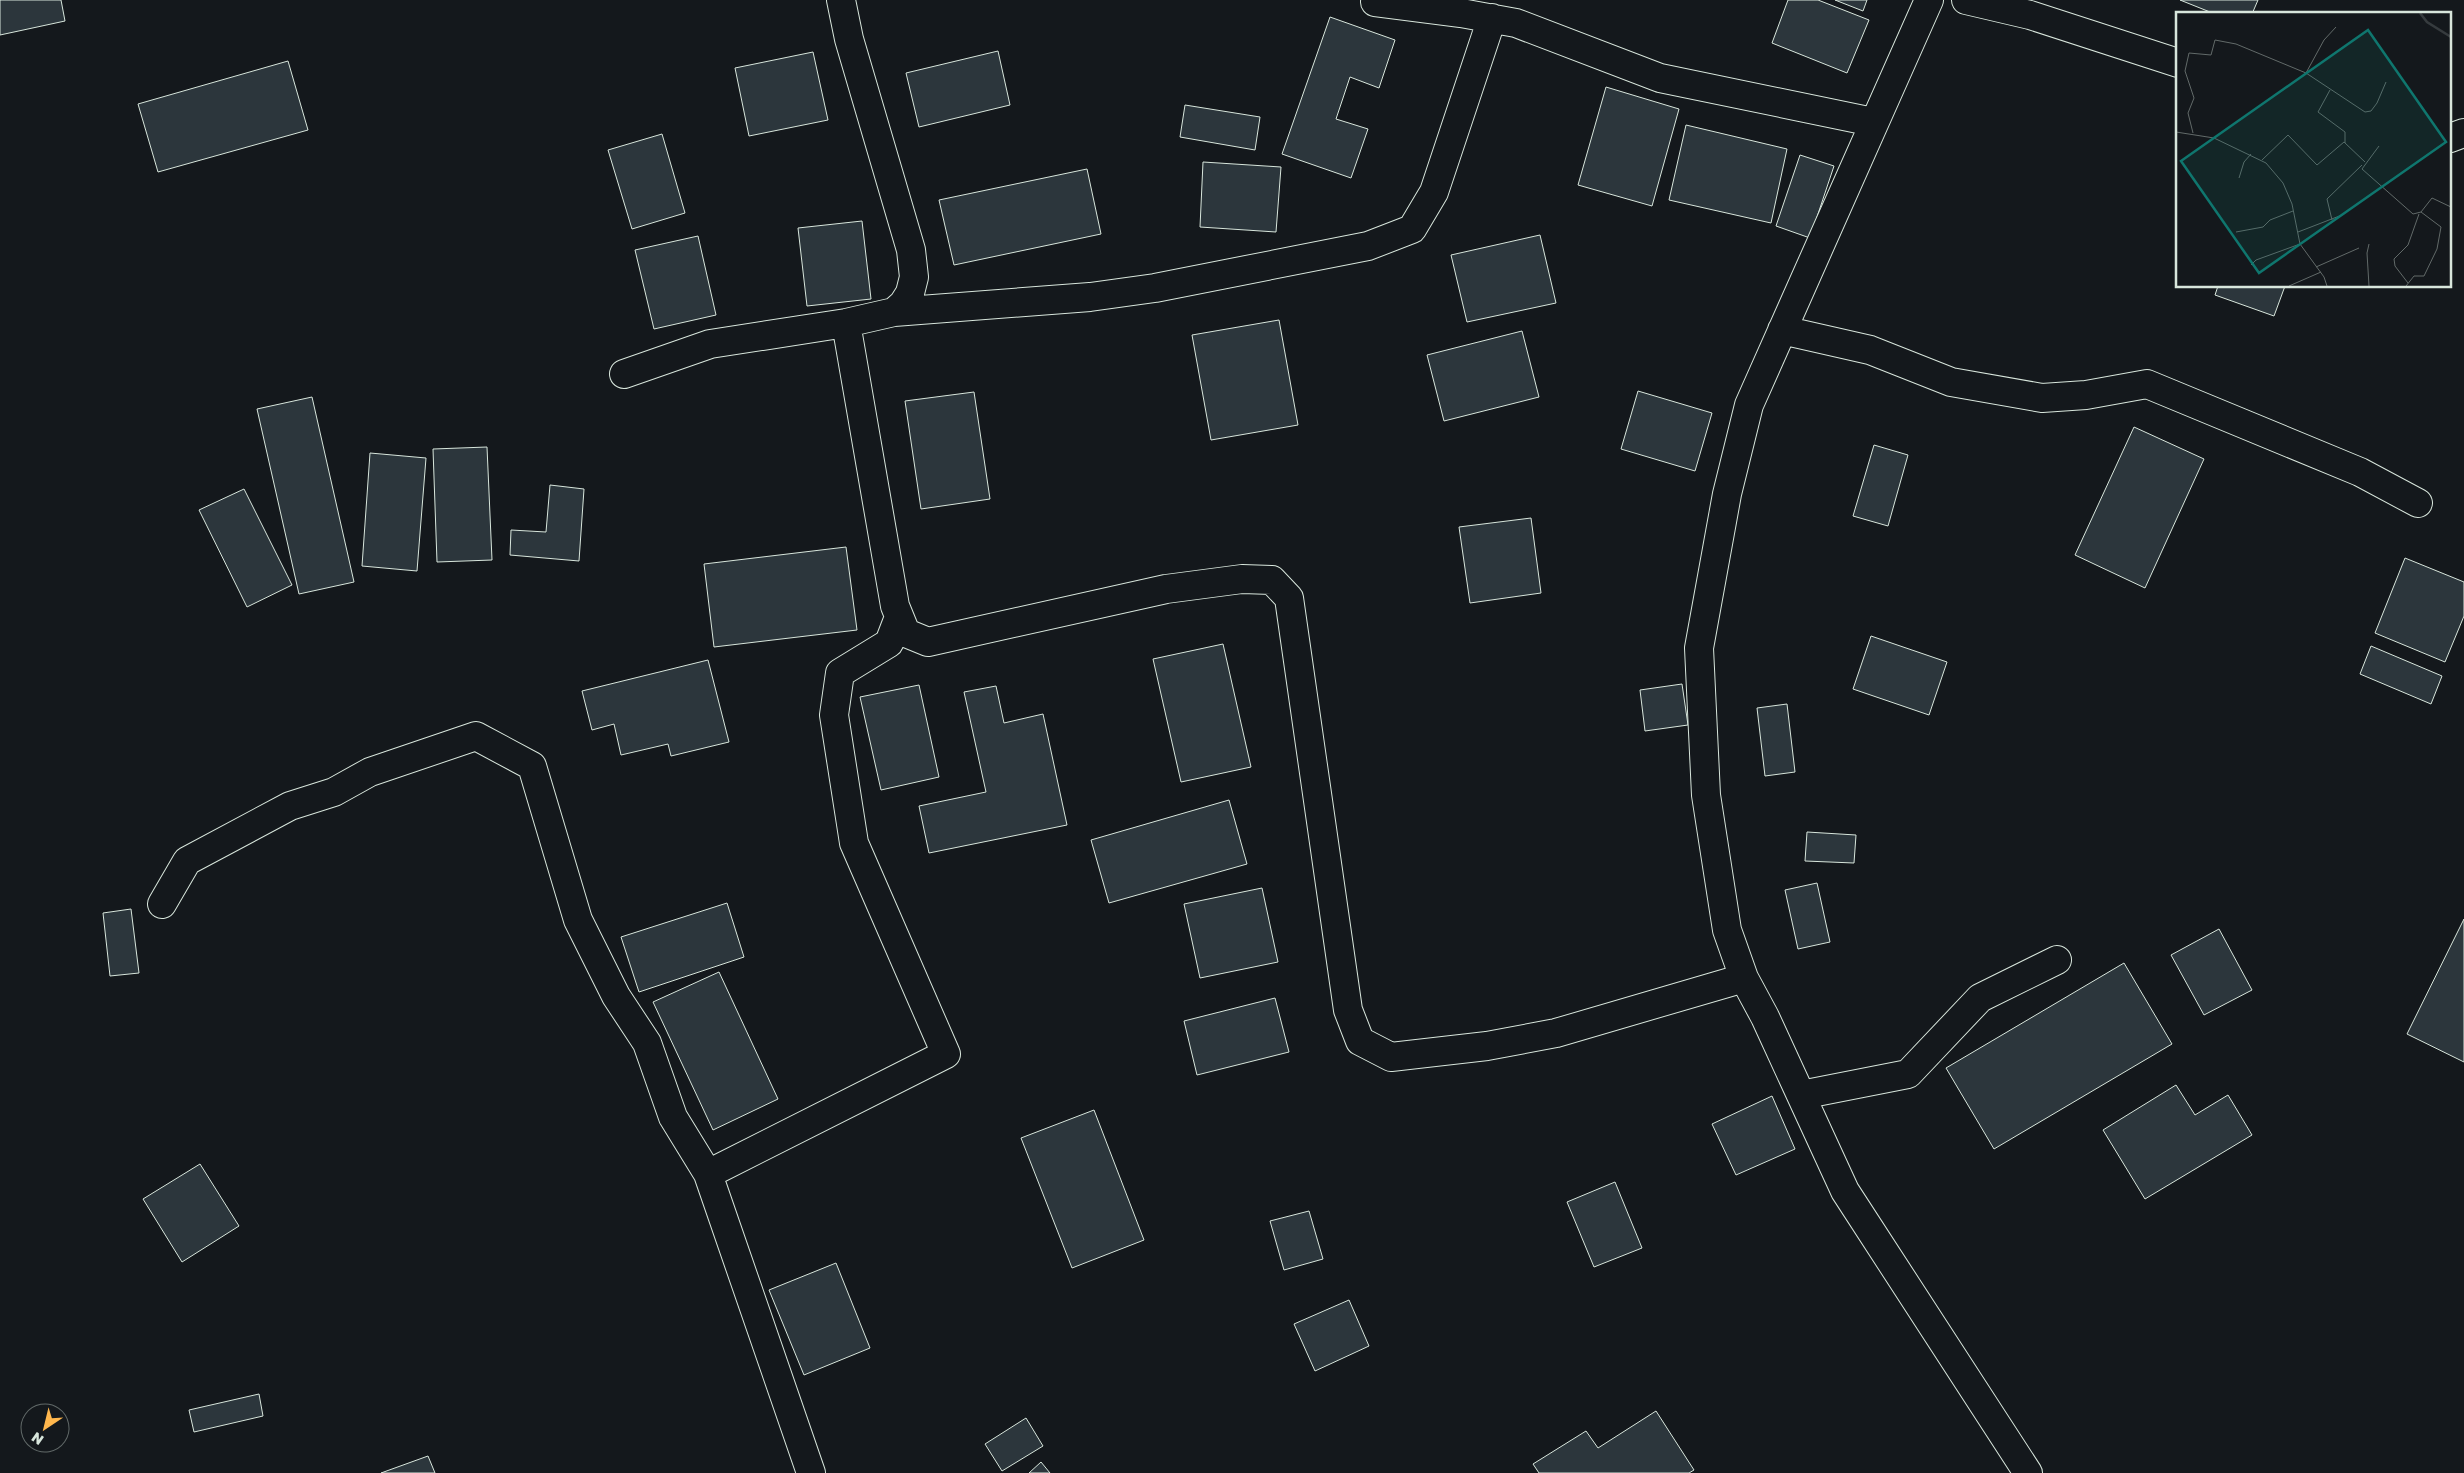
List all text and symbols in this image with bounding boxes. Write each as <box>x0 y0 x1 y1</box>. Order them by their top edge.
inset map <box>2176 12 2452 288</box>
north arrow <box>20 1403 70 1453</box>
text: N <box>28 1429 46 1449</box>

